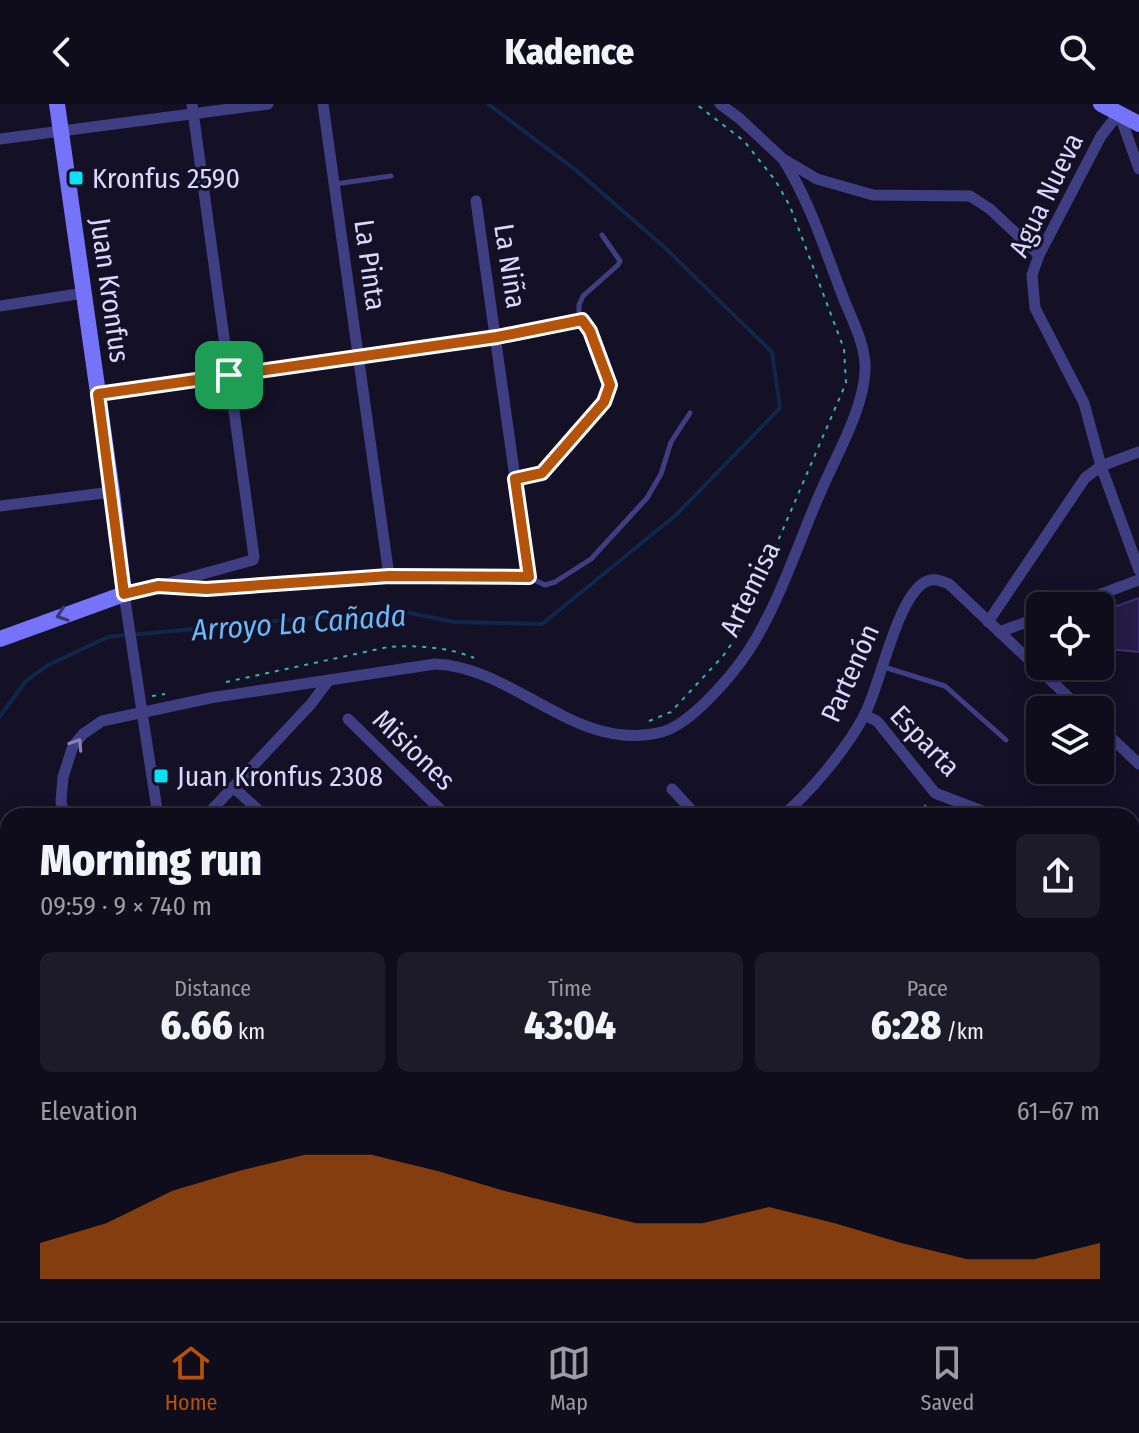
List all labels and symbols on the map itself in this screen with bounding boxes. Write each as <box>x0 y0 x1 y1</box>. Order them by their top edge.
street label: Agua Nueva <box>1002 128 1090 262</box>
place label: Kronfus 2590 <box>92 162 240 195</box>
marker: Kronfus 2590 <box>67 169 85 187</box>
street label: Juan Kronfus <box>84 216 136 364</box>
street label: La Pinta <box>347 217 393 313</box>
street label: La Niña <box>487 221 533 311</box>
pin <box>195 341 263 409</box>
street label: Artemisa <box>713 536 787 642</box>
water label: Arroyo La Cañada <box>190 598 407 649</box>
one-way arrow <box>55 606 69 622</box>
street label: Partenón <box>814 619 886 727</box>
street label: Esparta <box>883 699 967 783</box>
street label: Misiones <box>366 703 462 797</box>
one-way arrow <box>67 738 83 753</box>
place label: Juan Kronfus 2308 <box>177 760 383 793</box>
marker: Juan Kronfus 2308 <box>152 767 170 785</box>

